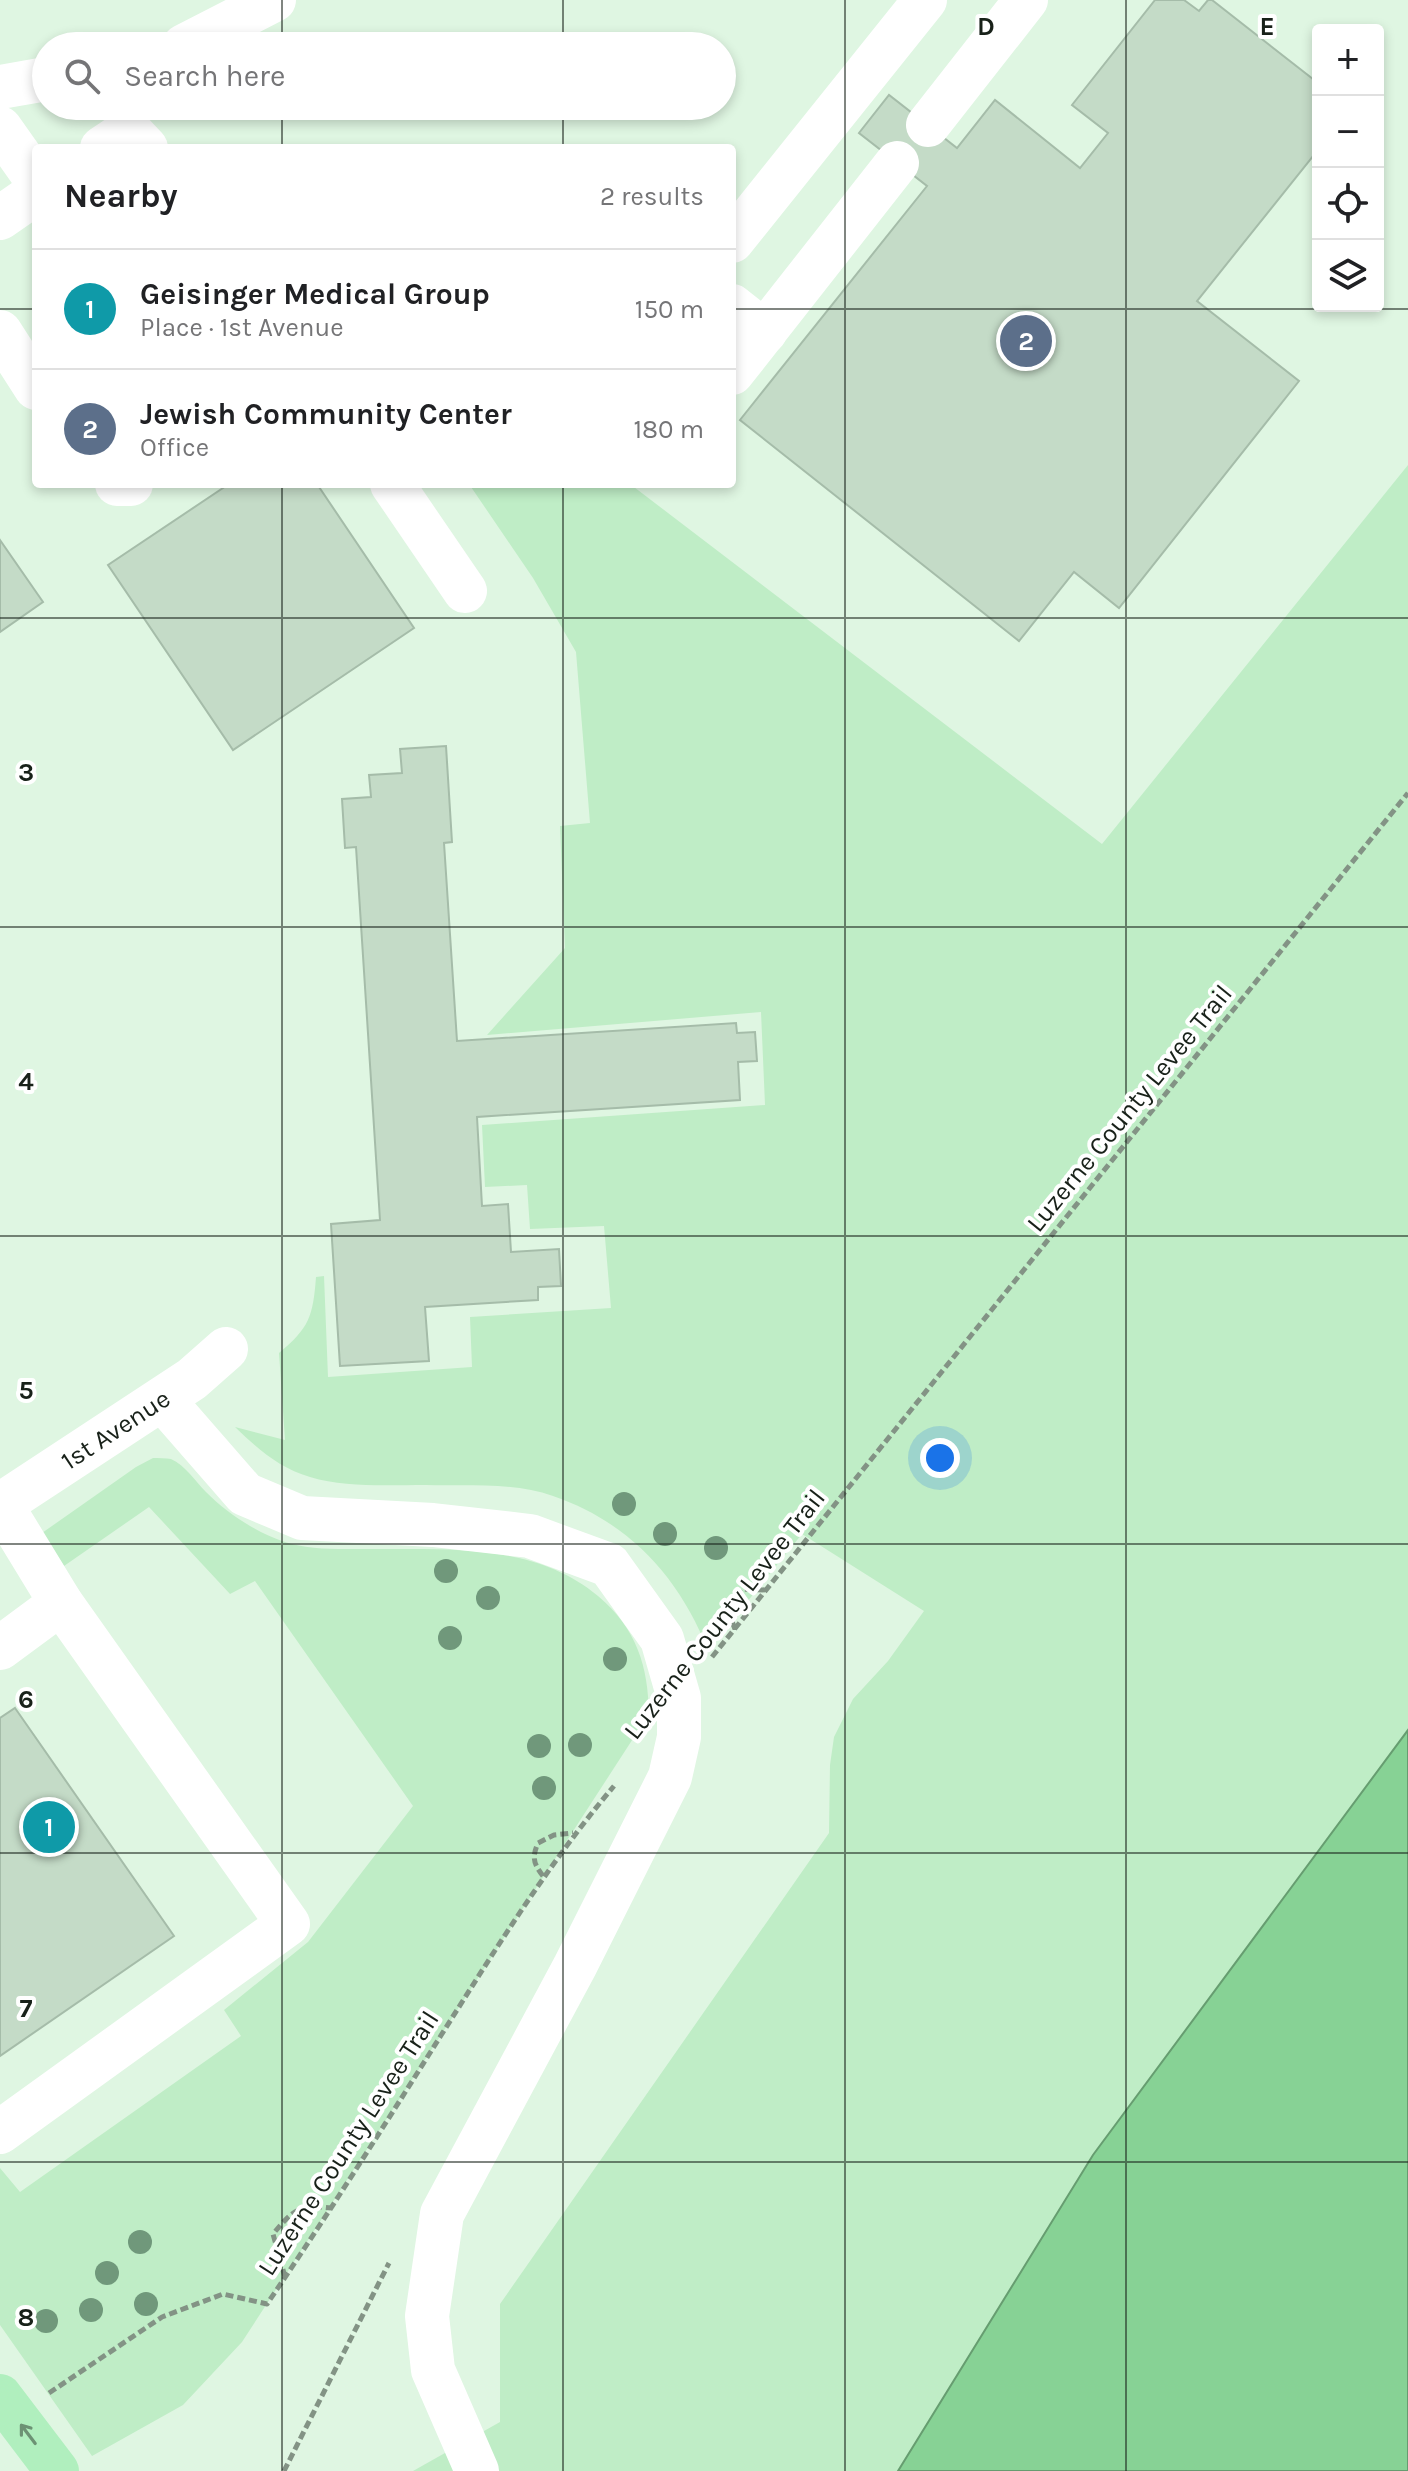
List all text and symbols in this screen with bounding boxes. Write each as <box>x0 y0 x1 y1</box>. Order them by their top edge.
text: D <box>977 11 995 42</box>
text: E <box>1259 11 1275 42</box>
map controls <box>1312 24 1384 312</box>
button: + <box>1312 24 1384 96</box>
search box <box>32 32 736 120</box>
icon: search <box>60 54 104 98</box>
text: Search here <box>124 58 285 94</box>
button: − <box>1312 96 1384 168</box>
button: locate <box>1312 168 1384 240</box>
text: Nearby <box>64 176 178 216</box>
text: 2 results <box>600 181 704 212</box>
button: layers <box>1312 240 1384 312</box>
text: Geisinger Medical Group <box>140 276 490 312</box>
text: 1 <box>85 294 95 325</box>
text: 150 m <box>635 294 704 325</box>
pin: 2 <box>1000 311 1052 371</box>
text: Place · 1st Avenue <box>140 312 344 343</box>
text: Jewish Community Center <box>140 396 512 432</box>
text: 2 <box>82 414 98 445</box>
text: 180 m <box>634 414 704 445</box>
text: Office <box>140 432 209 463</box>
text: 3 <box>18 757 34 788</box>
street label: Luzerne County Levee Trail <box>1020 978 1239 1238</box>
text: 4 <box>18 1066 34 1097</box>
text: 5 <box>18 1375 34 1406</box>
street label: 1st Avenue <box>55 1383 176 1477</box>
your location <box>920 1438 960 1478</box>
street label: Luzerne County Levee Trail <box>617 1483 832 1746</box>
text: 6 <box>18 1684 34 1715</box>
pin: 1 <box>23 1797 75 1857</box>
text: 7 <box>20 1993 33 2024</box>
street label: Luzerne County Levee Trail <box>251 2005 446 2281</box>
text: 8 <box>18 2302 34 2333</box>
one-way arrow <box>20 2423 37 2445</box>

